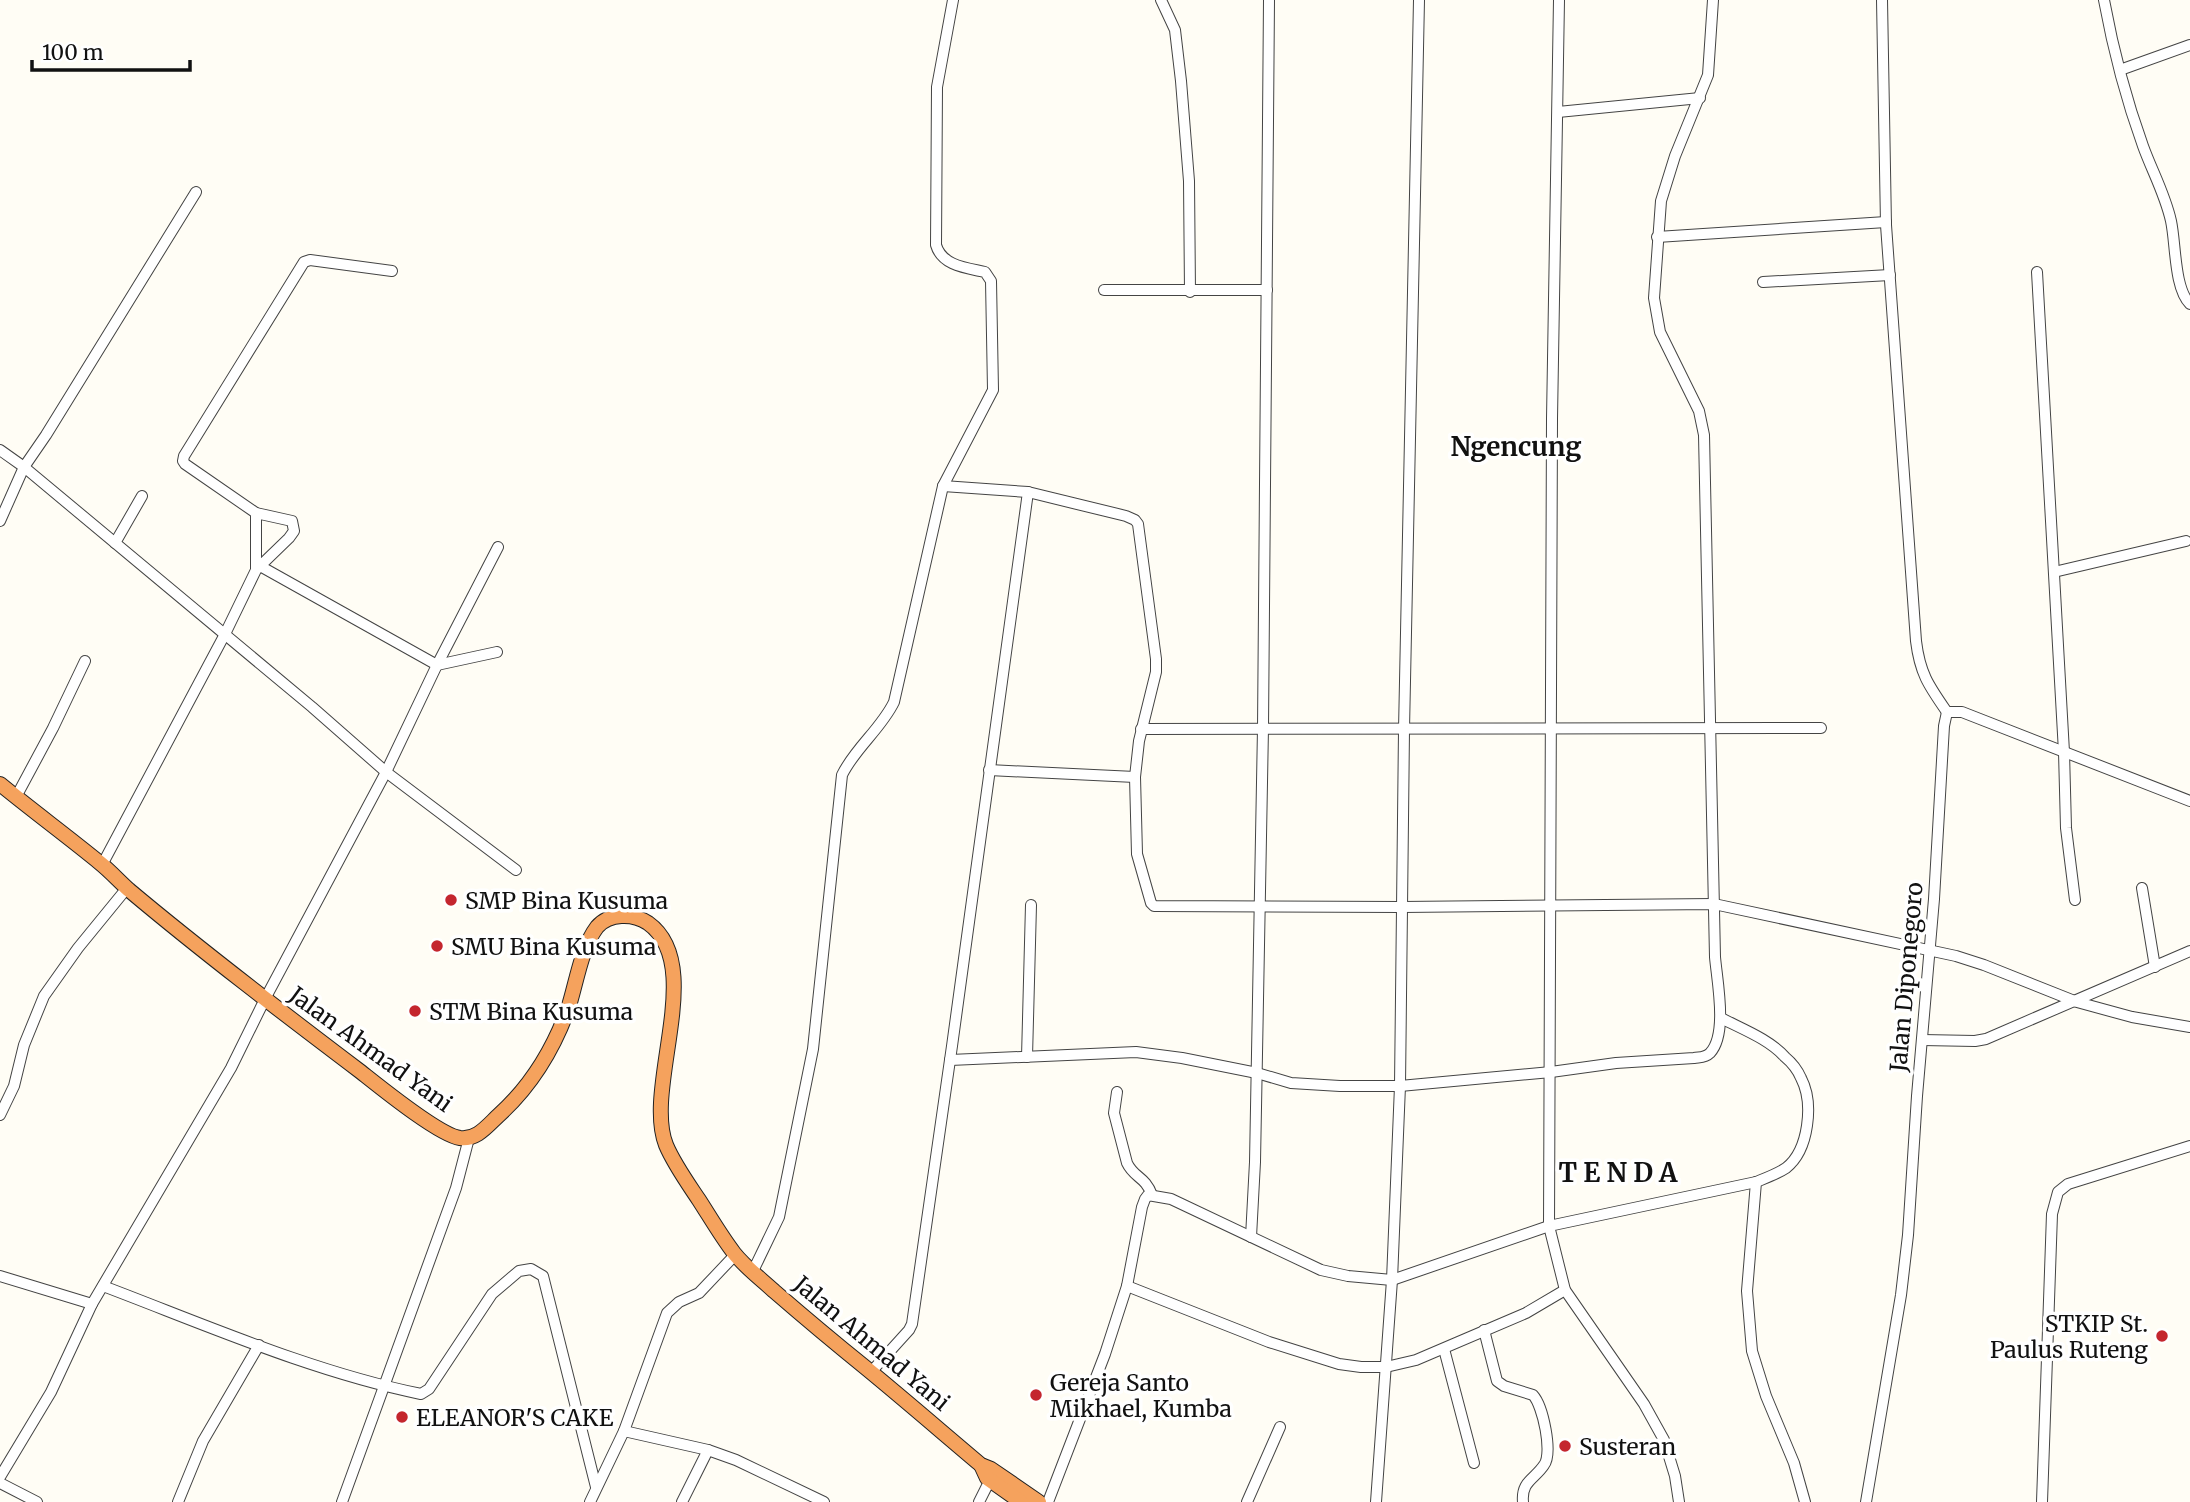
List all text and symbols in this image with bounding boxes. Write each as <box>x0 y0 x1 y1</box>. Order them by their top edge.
scale bar <box>32 28 189 72</box>
text: 100 m <box>42 39 104 66</box>
district label: Ngencung <box>1450 430 1582 463</box>
street label: Jalan Diponegoro <box>1883 881 1929 1074</box>
place label: SMP Bina Kusuma <box>465 886 668 915</box>
marker: SMP Bina Kusuma <box>443 892 459 908</box>
place label: SMU Bina Kusuma <box>451 932 656 961</box>
marker: SMU Bina Kusuma <box>429 938 445 954</box>
street label: Jalan Ahmad Yani <box>283 979 458 1118</box>
place label: STM Bina Kusuma <box>429 997 633 1026</box>
marker: STM Bina Kusuma <box>407 1003 423 1019</box>
district label: T E N D A <box>1559 1156 1678 1189</box>
street label: Jalan Ahmad Yani <box>787 1269 956 1417</box>
place label: STKIP St. Paulus Ruteng <box>1990 1309 2148 1364</box>
marker: STKIP St. Paulus Ruteng <box>2154 1328 2170 1344</box>
place label: Gereja Santo Mikhael, Kumba <box>1050 1368 1232 1423</box>
marker: Gereja Santo Mikhael, Kumba <box>1028 1387 1044 1403</box>
place label: ELEANOR'S CAKE <box>416 1403 614 1432</box>
marker: ELEANOR'S CAKE <box>394 1409 410 1425</box>
place label: Susteran <box>1579 1432 1676 1461</box>
marker: Susteran <box>1557 1438 1573 1454</box>

